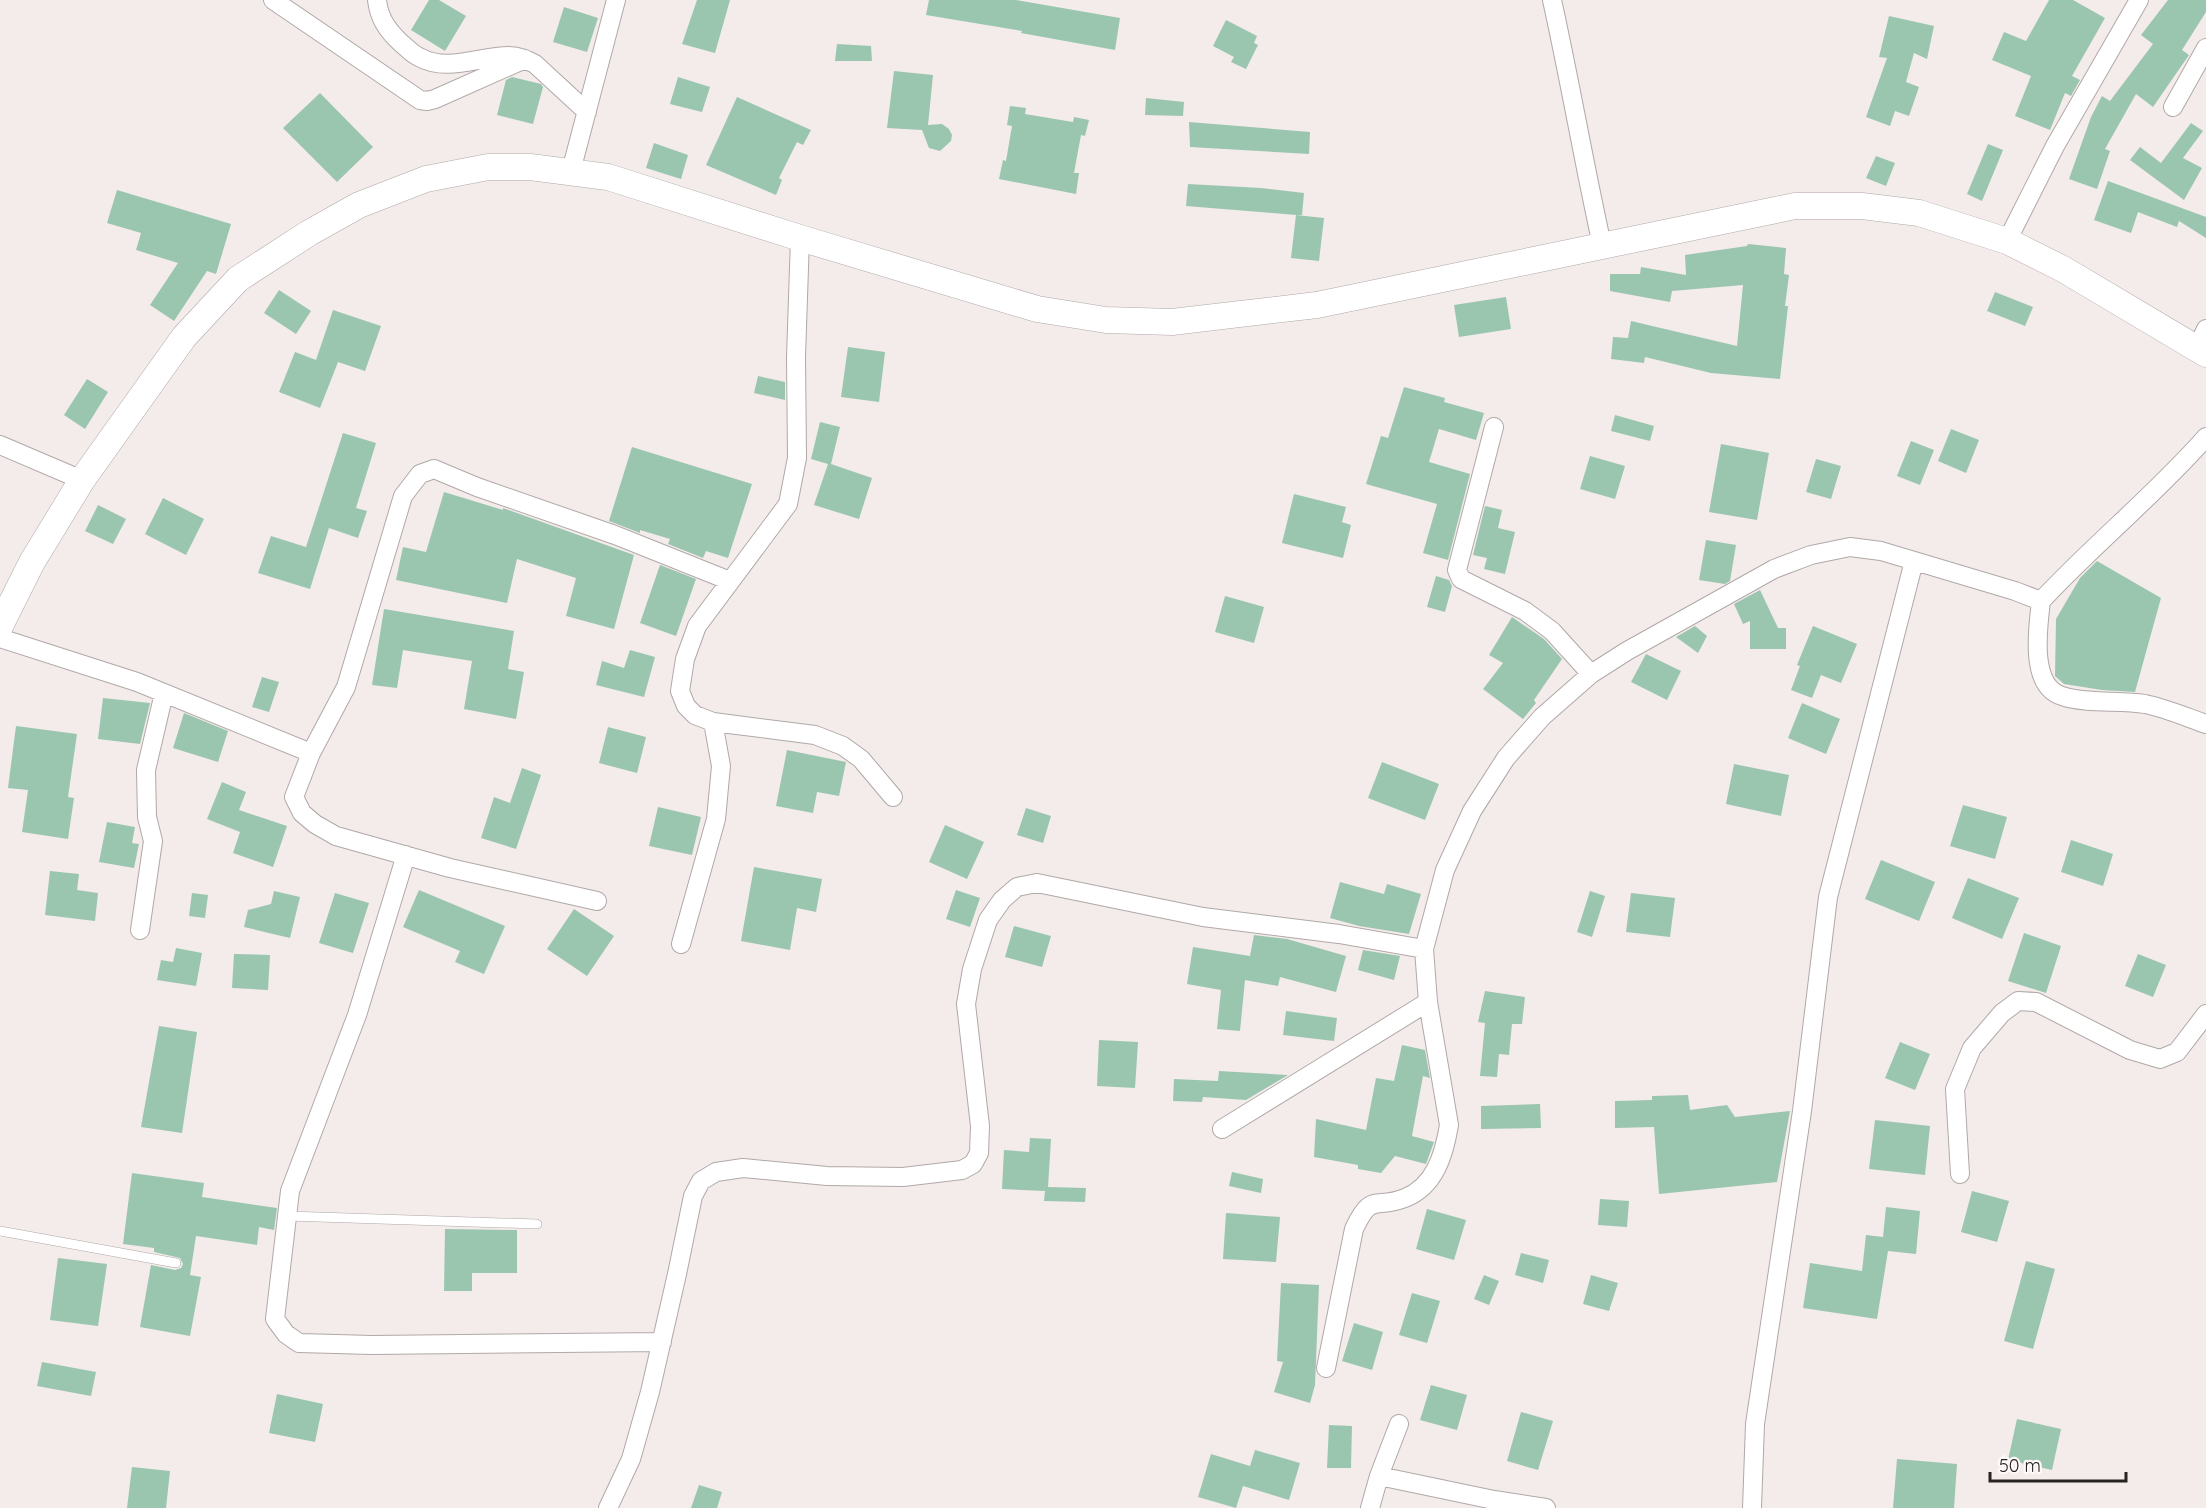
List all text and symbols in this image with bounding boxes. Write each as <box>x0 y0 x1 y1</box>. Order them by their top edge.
scale bar <box>1990 1445 2126 1483</box>
text: 50 m <box>1999 1454 2041 1477</box>

